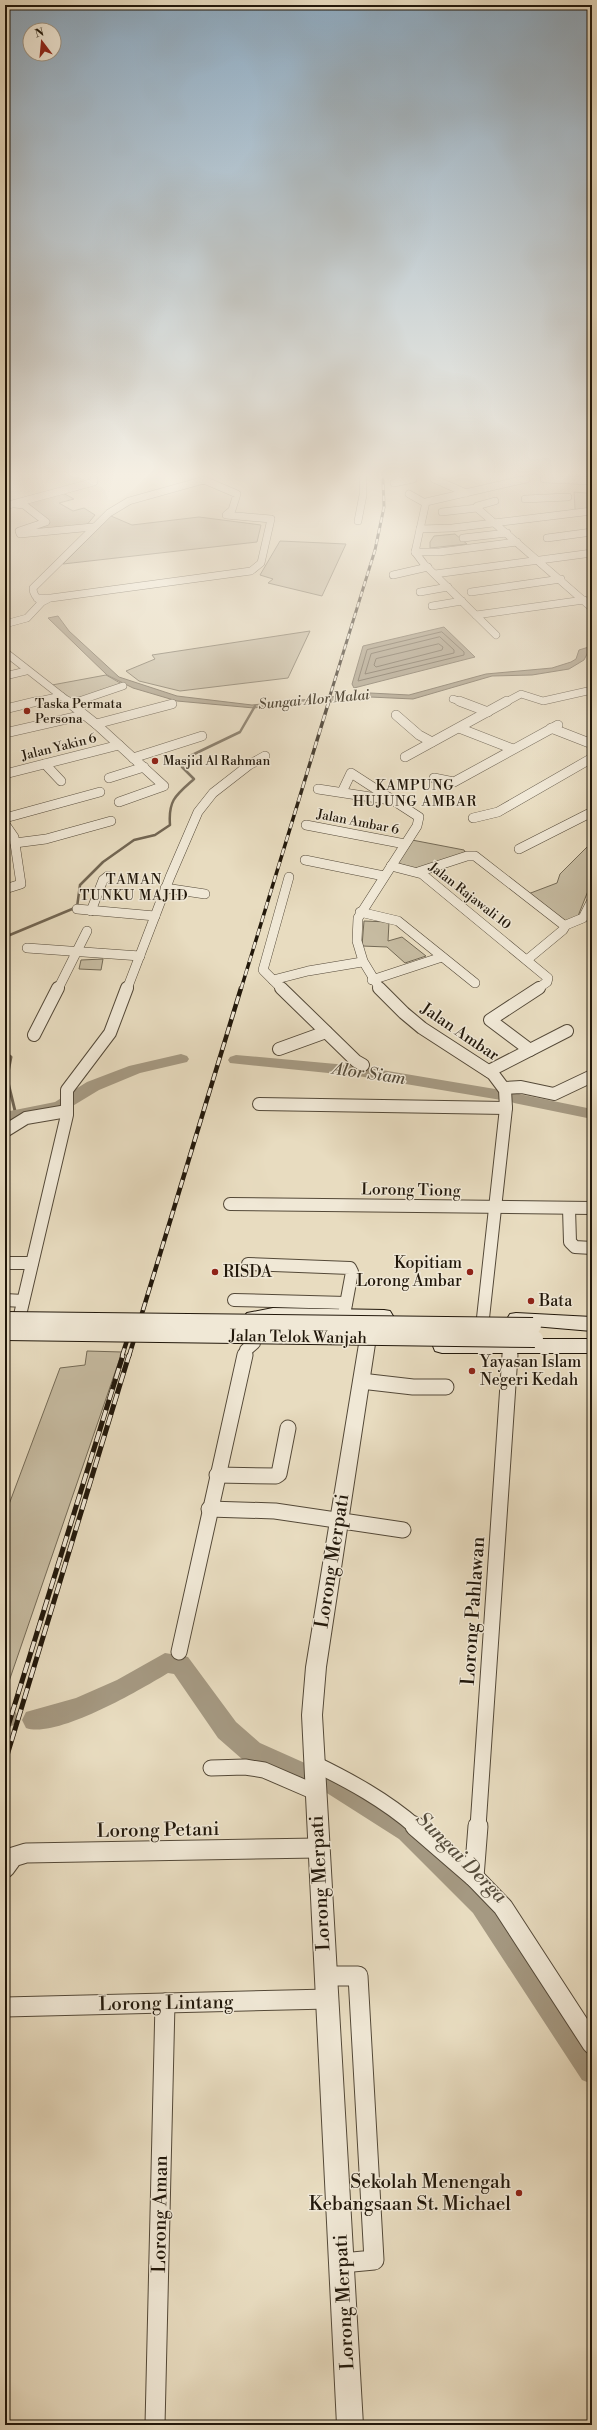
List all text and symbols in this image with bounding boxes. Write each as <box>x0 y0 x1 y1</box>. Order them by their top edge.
north arrow <box>22 22 62 62</box>
text: N <box>33 25 46 41</box>
water label: Sungai Alor Malai <box>258 686 371 714</box>
place label: Taska Permata Persona <box>35 696 122 727</box>
marker: Taska Permata Persona <box>22 706 32 716</box>
street label: Jalan Yakin 6 <box>19 730 98 764</box>
place label: Masjid Al Rahman <box>163 753 270 769</box>
marker: Masjid Al Rahman <box>150 756 160 766</box>
district label: KAMPUNG HUJUNG AMBAR <box>353 777 477 811</box>
street label: Jalan Ambar 6 <box>315 806 401 838</box>
street label: Jalan Rajawali 10 <box>425 858 515 933</box>
district label: TAMAN TUNKU MAJID <box>79 871 189 905</box>
street label: Jalan Ambar <box>416 998 503 1065</box>
water label: Alor Siam <box>329 1058 407 1090</box>
street label: Lorong Tiong <box>361 1179 462 1201</box>
place label: Kopitiam Lorong Ambar <box>356 1253 462 1291</box>
place label: RISDA <box>223 1262 273 1282</box>
marker: RISDA <box>210 1267 220 1277</box>
marker: Kopitiam Lorong Ambar <box>465 1267 475 1277</box>
place label: Bata <box>538 1291 573 1311</box>
marker: Bata <box>526 1296 536 1306</box>
street label: Jalan Telok Wanjah <box>228 1326 368 1348</box>
place label: Yayasan Islam Negeri Kedah <box>479 1352 581 1390</box>
marker: Yayasan Islam Negeri Kedah <box>467 1366 477 1376</box>
street label: Lorong Merpati <box>310 1492 354 1630</box>
street label: Lorong Pahlawan <box>456 1536 490 1686</box>
water label: Sungai Derga <box>410 1807 513 1910</box>
street label: Lorong Merpati <box>304 1815 336 1951</box>
street label: Lorong Petani <box>96 1817 220 1843</box>
street label: Lorong Lintang <box>98 1990 234 2016</box>
street label: Lorong Aman <box>147 2155 173 2273</box>
place label: Sekolah Menengah Kebangsaan St. Michael <box>309 2170 511 2216</box>
marker: Sekolah Menengah Kebangsaan St. Michael <box>514 2188 524 2198</box>
street label: Lorong Merpati <box>328 2234 360 2370</box>

